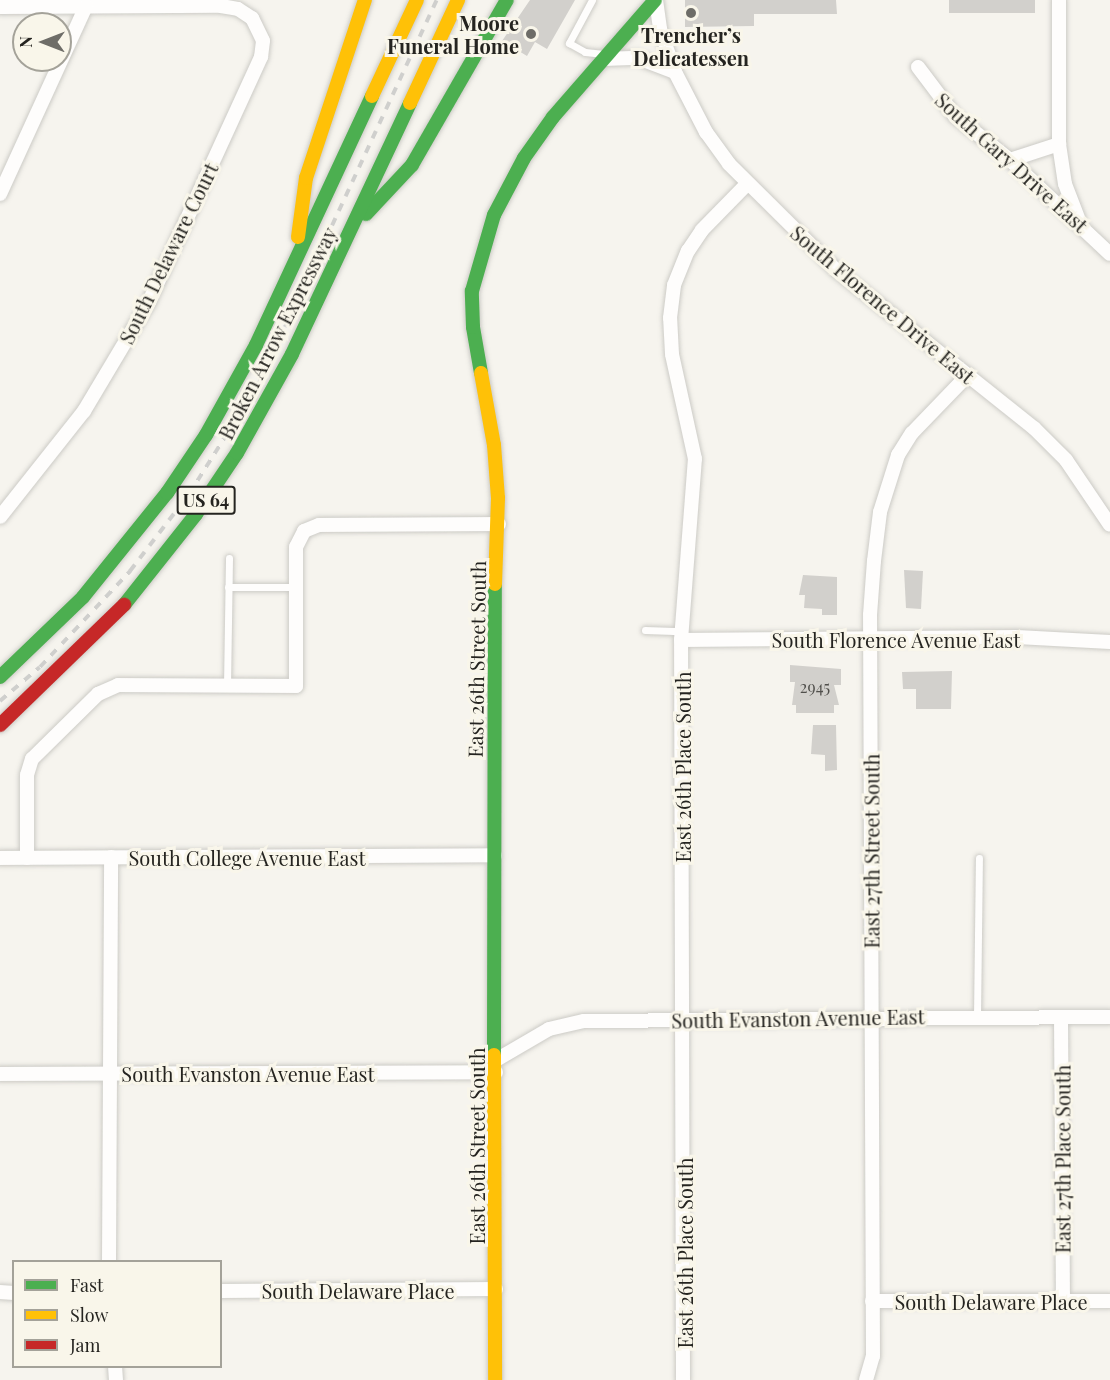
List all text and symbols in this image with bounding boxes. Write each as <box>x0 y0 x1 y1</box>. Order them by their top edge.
marker: Trencher’s Delicatessen <box>684 6 698 20</box>
place label: Moore Funeral Home <box>387 11 519 58</box>
north arrow <box>12 12 72 72</box>
place label: Trencher’s Delicatessen <box>633 22 749 69</box>
marker: Moore Funeral Home <box>524 27 538 41</box>
text: N <box>15 36 36 48</box>
street label: South Gary Drive East <box>931 87 1093 237</box>
street label: South Delaware Court <box>114 159 222 347</box>
street label: South Florence Drive East <box>786 220 980 388</box>
street label: Broken Arrow Expressway <box>213 222 341 444</box>
road number: US 64 <box>176 485 236 515</box>
street label: East 26th Street South <box>462 560 490 758</box>
street label: South Florence Avenue East <box>771 627 1021 651</box>
street label: East 26th Place South <box>670 671 694 863</box>
house number: 2945 <box>800 677 830 697</box>
street label: East 27th Street South <box>859 753 883 949</box>
street label: South College Avenue East <box>128 845 366 869</box>
street label: South Evanston Avenue East <box>671 1004 925 1032</box>
street label: East 26th Street South <box>464 1047 488 1245</box>
street label: South Evanston Avenue East <box>121 1061 375 1085</box>
street label: East 27th Place South <box>1050 1065 1074 1253</box>
street label: East 26th Place South <box>672 1157 696 1349</box>
legend <box>12 1260 222 1368</box>
text: Fast <box>70 1273 103 1297</box>
street label: South Delaware Place <box>261 1278 455 1302</box>
street label: South Delaware Place <box>894 1289 1088 1313</box>
text: Slow <box>70 1303 108 1327</box>
text: Jam <box>70 1333 100 1357</box>

